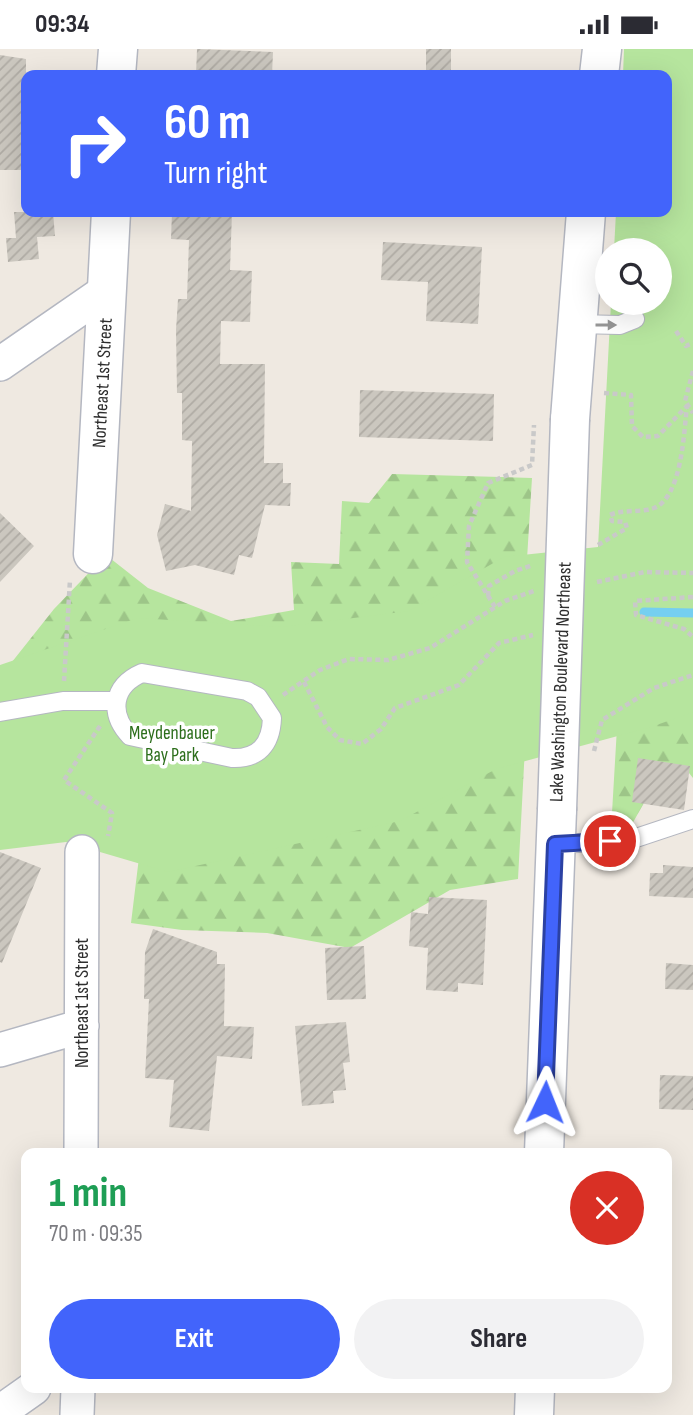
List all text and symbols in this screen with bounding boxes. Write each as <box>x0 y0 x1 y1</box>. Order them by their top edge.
text: 09:34 <box>35 9 89 40</box>
text: 60 m <box>164 94 251 153</box>
icon: right <box>49 98 140 189</box>
text: Turn right <box>164 154 268 193</box>
map controls <box>595 238 672 315</box>
button: search <box>595 238 672 315</box>
street label: Northeast 1st Street <box>88 317 118 449</box>
one-way arrow <box>595 319 617 331</box>
street label: Lake Washington Boulevard Northeast <box>545 561 577 803</box>
park label: Meydenbauer Bay Park <box>129 722 215 767</box>
pin <box>580 811 640 871</box>
icon: arrive <box>591 822 629 860</box>
street label: Northeast 1st Street <box>71 938 94 1068</box>
position arrow <box>508 1065 582 1139</box>
text: 1 min <box>49 1168 127 1219</box>
button: close <box>570 1171 644 1245</box>
text: 70 m · 09:35 <box>49 1220 142 1248</box>
button: Exit <box>49 1299 340 1379</box>
button: Share <box>354 1299 644 1379</box>

